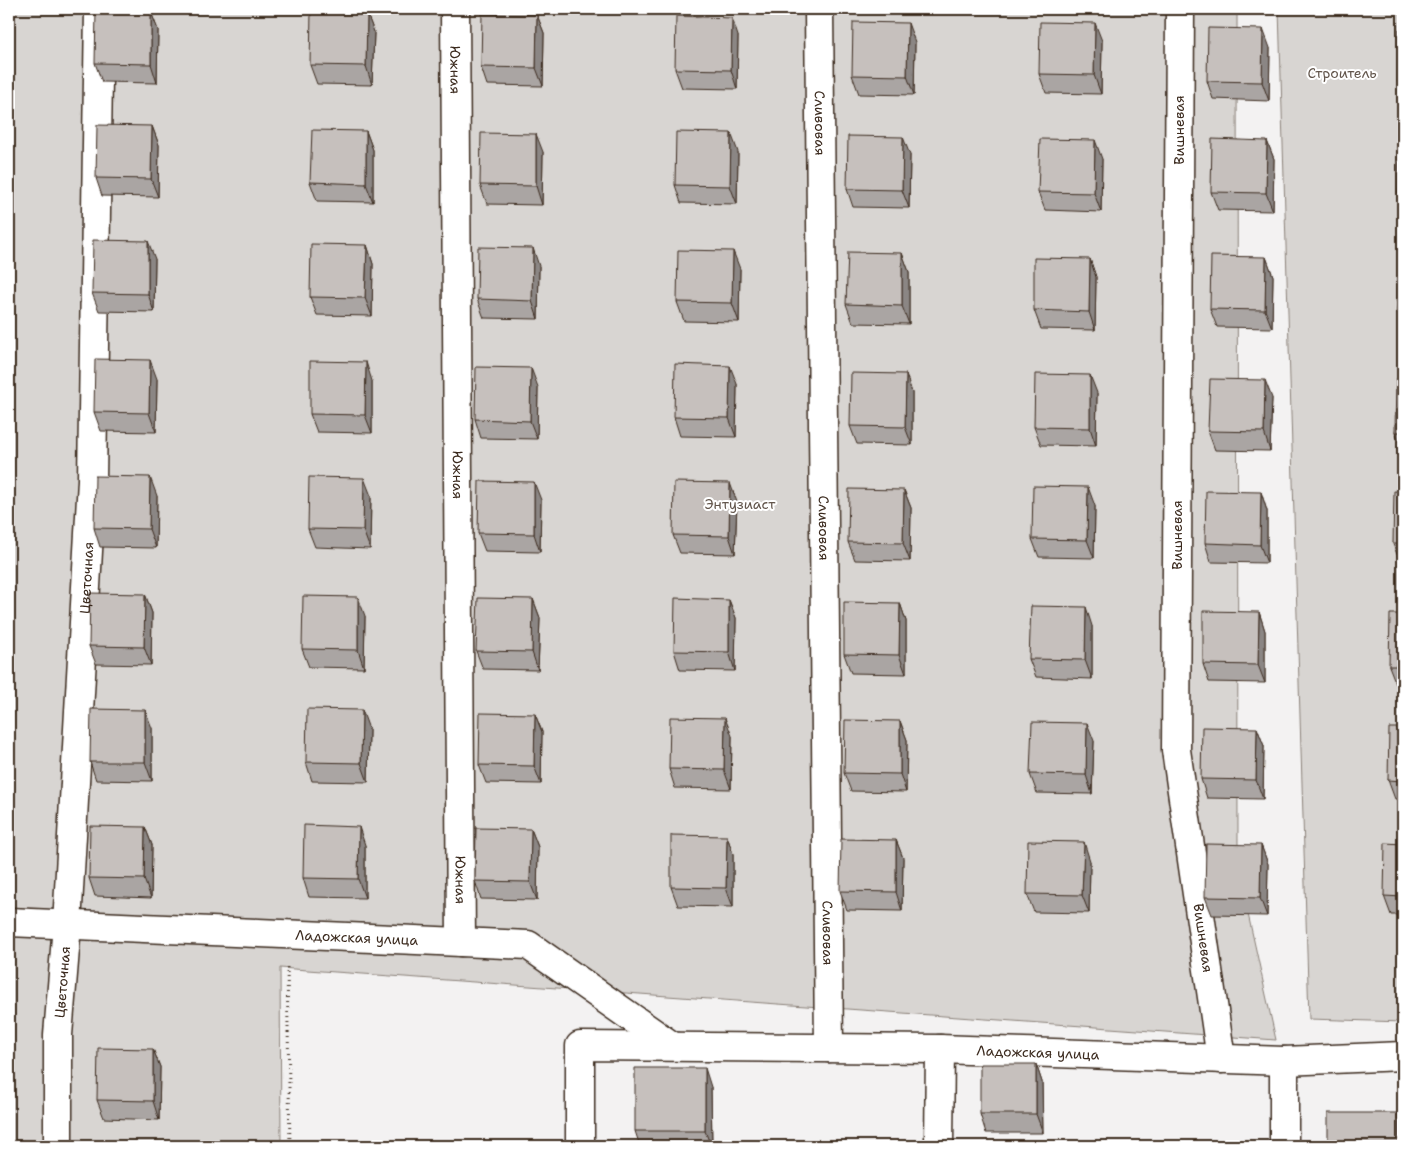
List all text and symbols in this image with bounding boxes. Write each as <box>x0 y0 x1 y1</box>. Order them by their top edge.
street label: Южная <box>446 46 465 94</box>
park label: Строитель <box>1307 64 1377 82</box>
street label: Сливовая <box>811 90 829 156</box>
street label: Вишневая <box>1170 95 1188 165</box>
street label: Южная <box>449 451 467 499</box>
park label: Энтузиаст <box>705 495 776 513</box>
street label: Сливовая <box>815 495 833 561</box>
street label: Вишневая <box>1168 500 1186 570</box>
street label: Цветочная <box>75 541 98 614</box>
street label: Южная <box>451 856 470 904</box>
street label: Сливовая <box>819 900 837 966</box>
street label: Вишневая <box>1189 902 1217 974</box>
street label: Ладожская улица <box>295 926 419 949</box>
street label: Цветочная <box>50 945 74 1019</box>
street label: Ладожская улица <box>976 1041 1100 1064</box>

